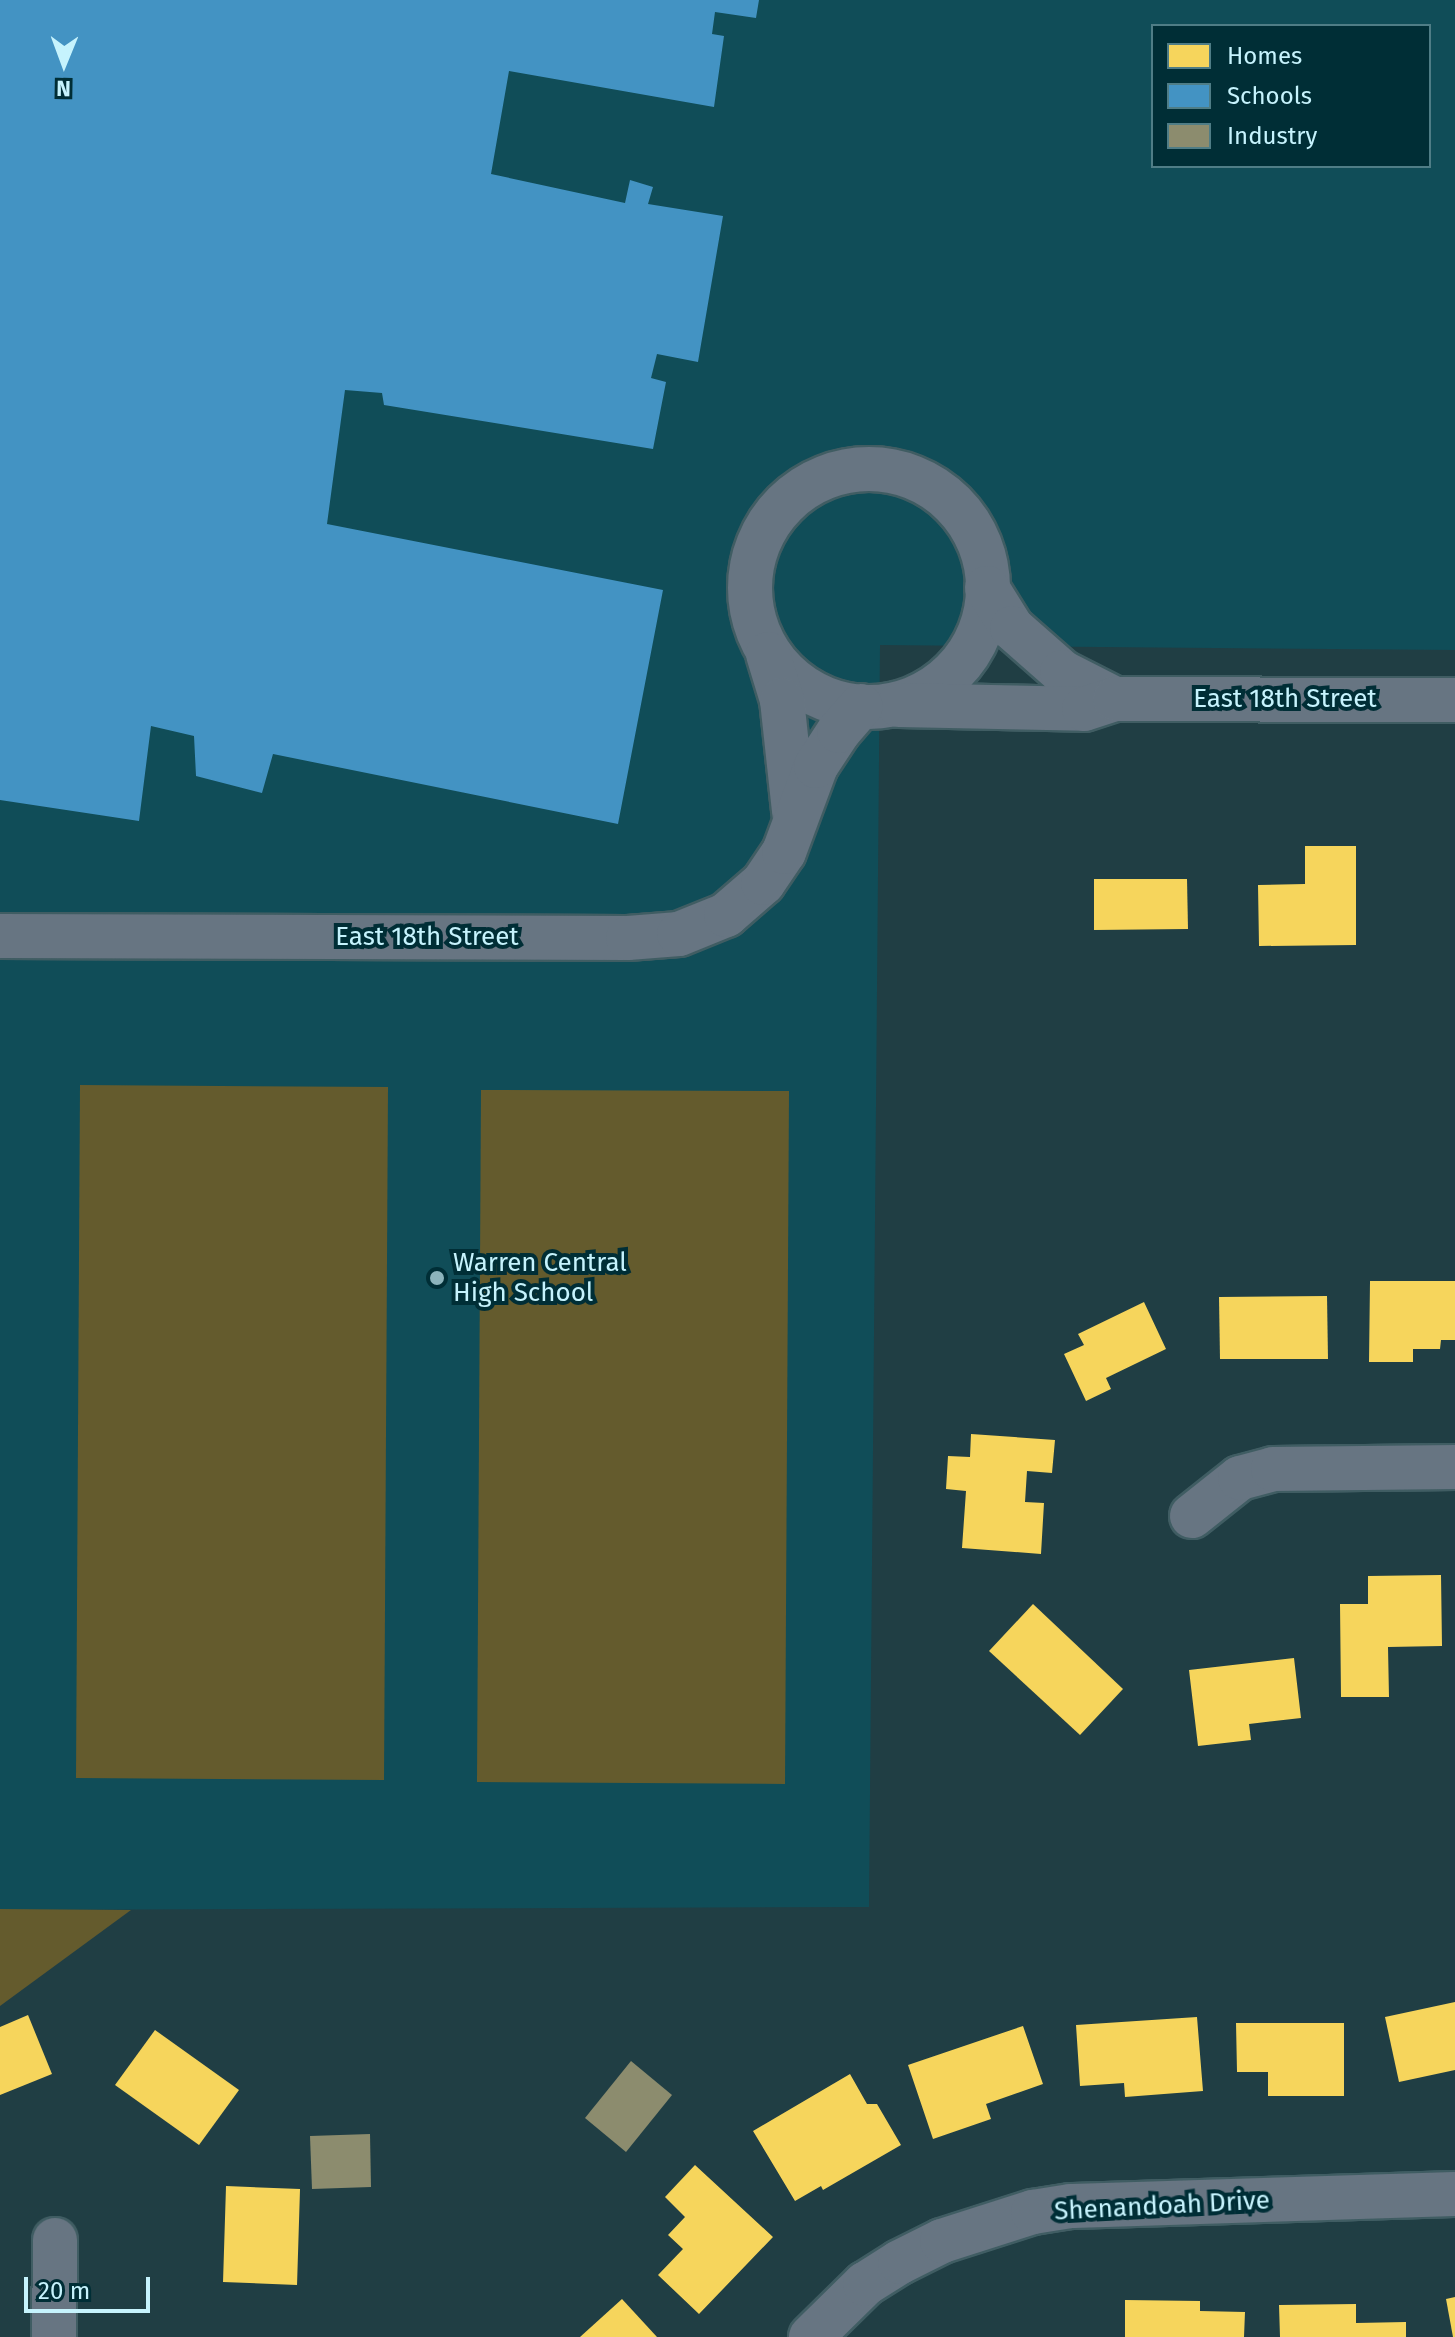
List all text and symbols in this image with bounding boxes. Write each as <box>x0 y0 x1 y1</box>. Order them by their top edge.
north arrow <box>24 24 104 104</box>
legend <box>1151 24 1431 168</box>
text: Homes <box>1227 42 1302 70</box>
text: N <box>56 75 71 102</box>
text: Schools <box>1227 82 1312 110</box>
text: Industry <box>1227 122 1317 150</box>
street label: East 18th Street <box>1193 683 1377 715</box>
street label: East 18th Street <box>335 921 519 953</box>
place label: Warren Central High School <box>453 1247 627 1308</box>
marker: Warren Central High School <box>428 1269 446 1287</box>
street label: Shenandoah Drive <box>1053 2185 1271 2227</box>
scale bar <box>28 2261 154 2311</box>
text: 20 m <box>38 2277 90 2305</box>

